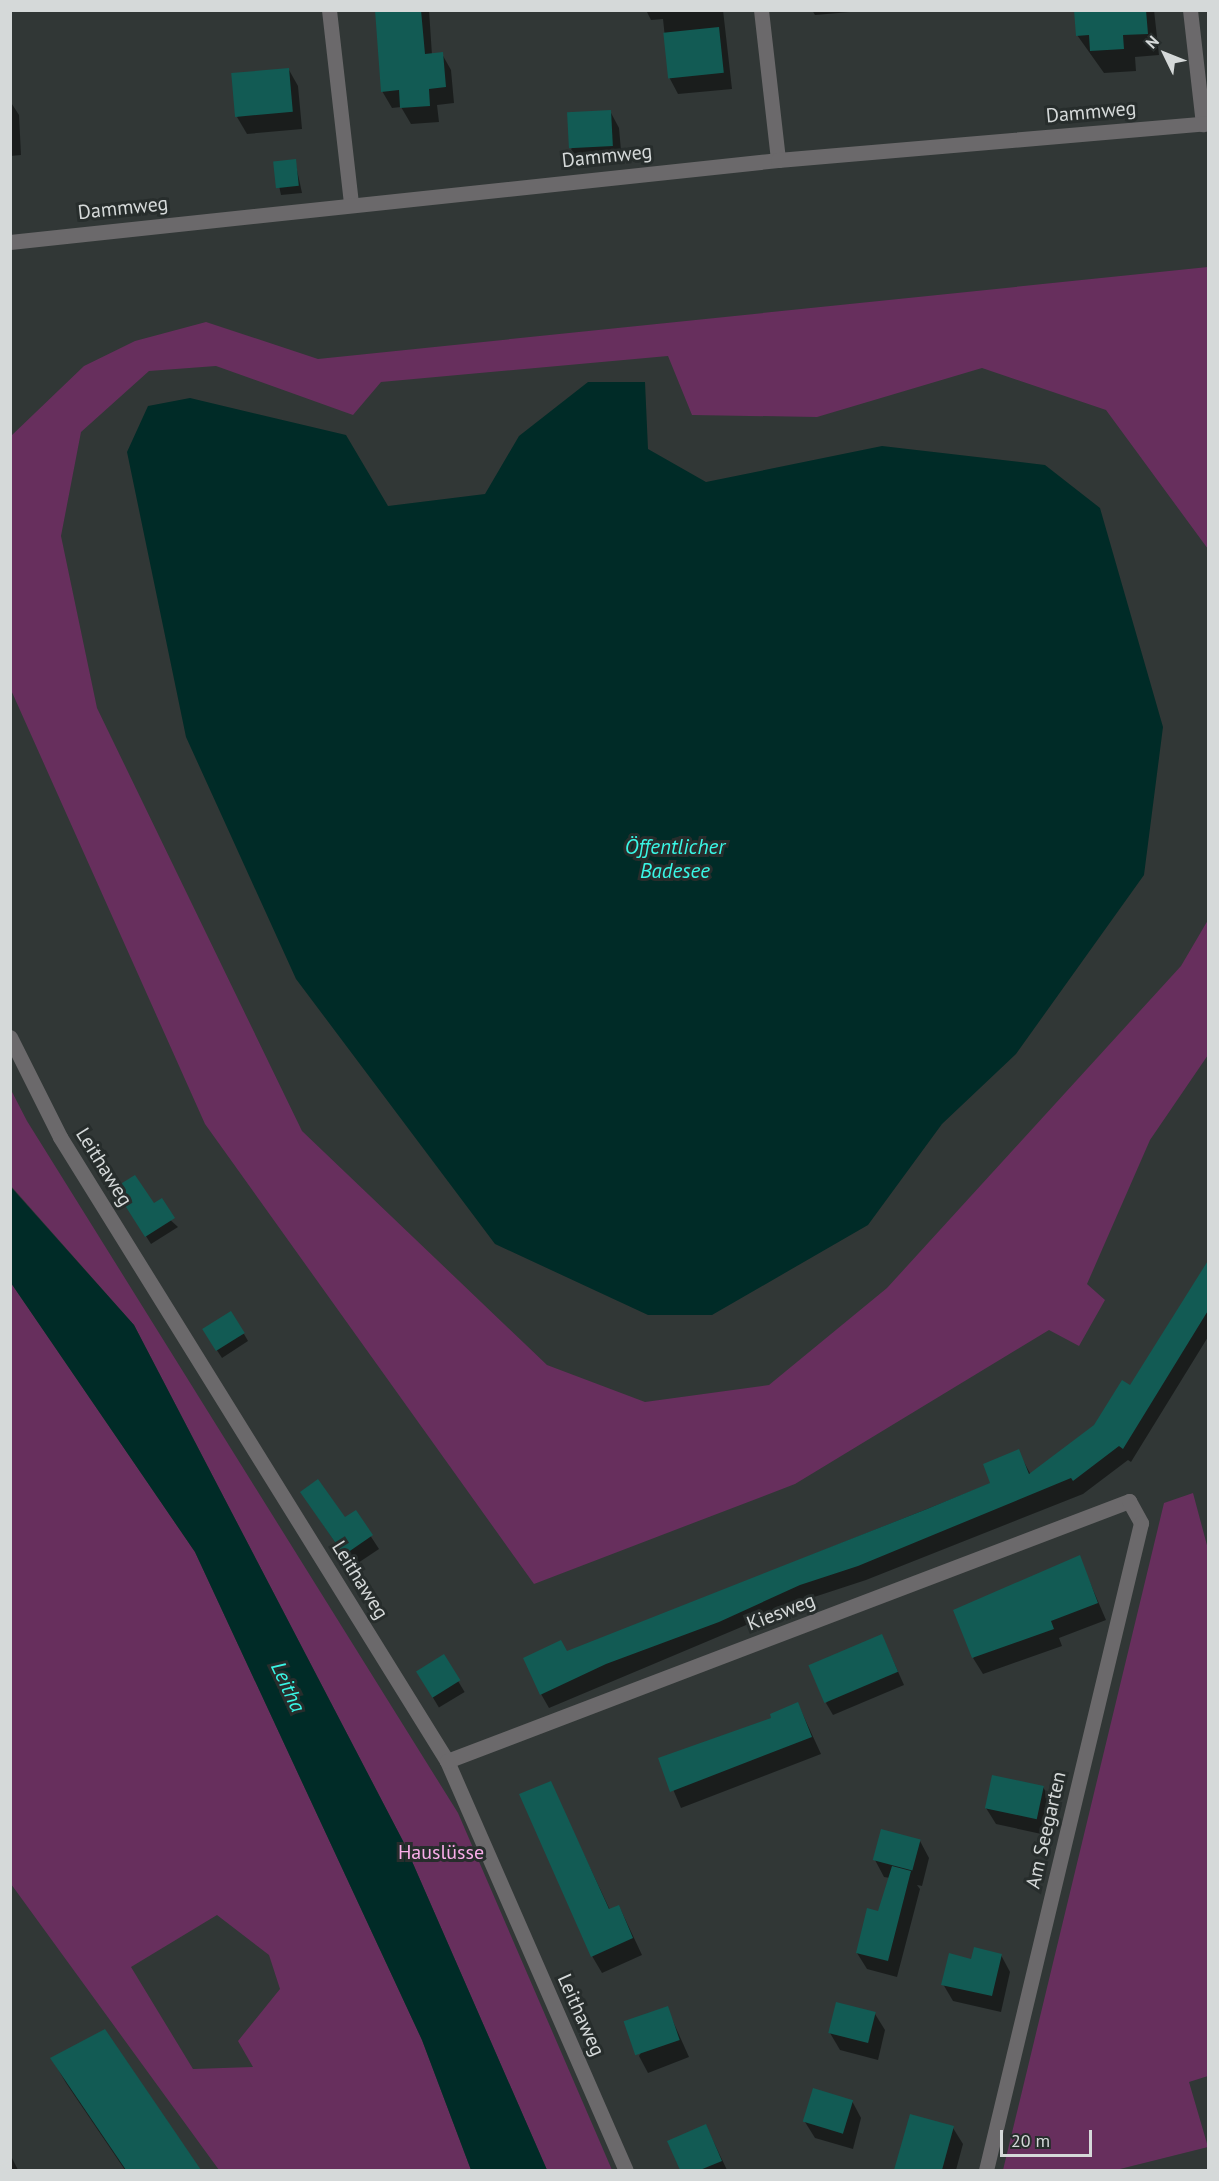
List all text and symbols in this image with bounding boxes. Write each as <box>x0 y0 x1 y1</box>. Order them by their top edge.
north arrow <box>1135 24 1195 84</box>
text: N <box>1141 31 1163 52</box>
street label: Dammweg <box>1045 96 1137 128</box>
street label: Dammweg <box>561 139 653 173</box>
street label: Dammweg <box>77 191 169 225</box>
water label: Öffentlicher Badesee <box>625 834 725 884</box>
street label: Leithaweg <box>71 1124 137 1210</box>
street label: Leithaweg <box>327 1537 393 1623</box>
street label: Kiesweg <box>743 1588 819 1636</box>
water label: Leitha <box>265 1658 311 1716</box>
street label: Am Seegarten <box>1021 1769 1071 1891</box>
park label: Hauslüsse <box>398 1840 484 1864</box>
street label: Leithaweg <box>552 1970 610 2060</box>
scale bar <box>1003 2118 1094 2156</box>
text: 20 m <box>1011 2129 1050 2152</box>

